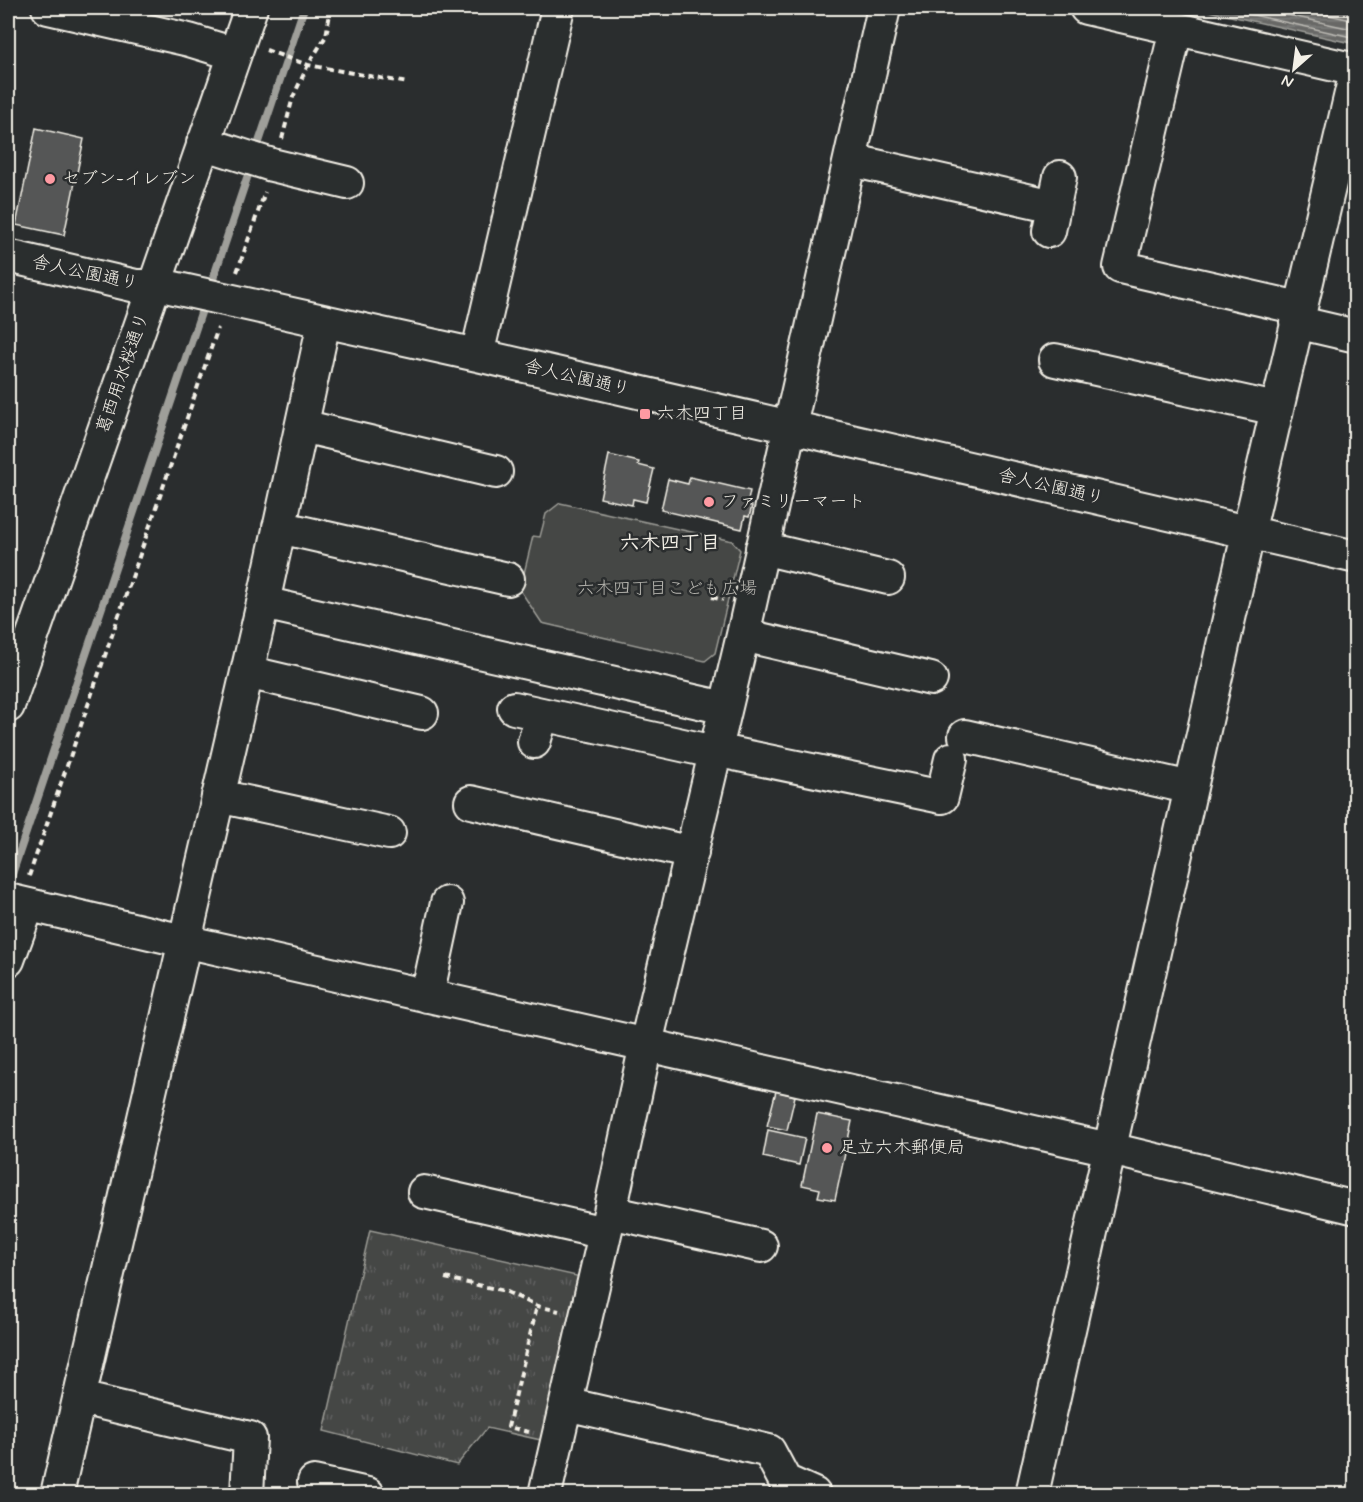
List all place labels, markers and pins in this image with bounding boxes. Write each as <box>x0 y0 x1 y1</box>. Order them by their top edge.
place label: セブン-イレブン <box>62 167 196 191</box>
marker: セブン-イレブン <box>43 172 57 186</box>
place label: 六木四丁目 <box>657 402 747 426</box>
marker: 六木四丁目 <box>638 407 652 421</box>
place label: ファミリーマート <box>721 490 865 514</box>
marker: ファミリーマート <box>702 495 716 509</box>
place label: 足立六木郵便局 <box>839 1136 965 1160</box>
marker: 足立六木郵便局 <box>820 1141 834 1155</box>

